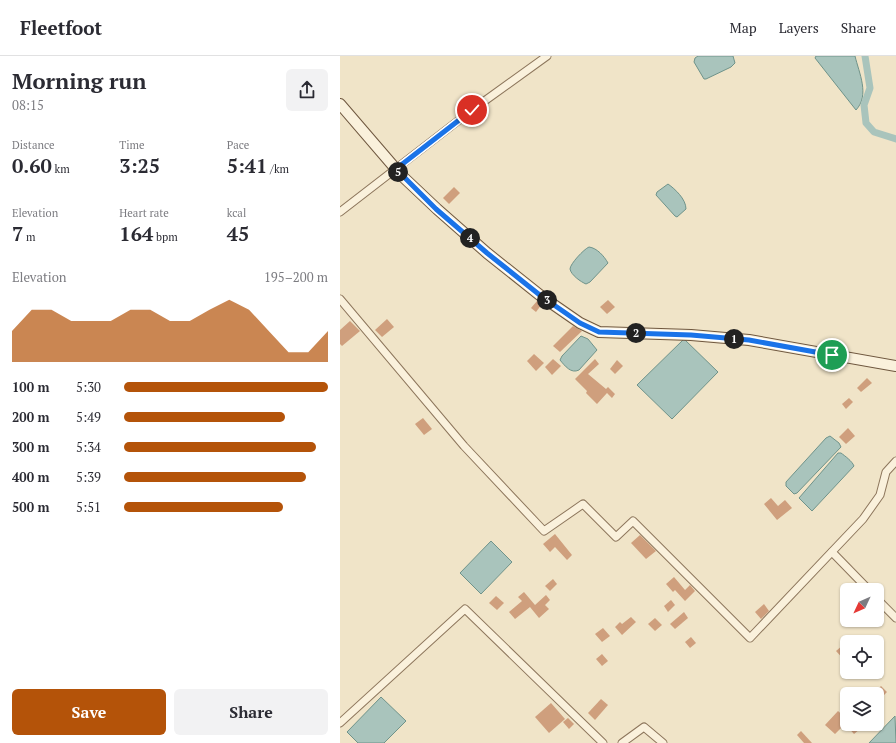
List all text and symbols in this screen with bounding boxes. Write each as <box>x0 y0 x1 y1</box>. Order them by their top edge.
text: Fleetfoot <box>20 15 102 40</box>
text: Map <box>730 18 757 37</box>
text: Layers <box>779 18 819 37</box>
text: Share <box>841 18 876 37</box>
text: Morning run <box>12 66 146 95</box>
button: share <box>286 69 328 111</box>
pin <box>455 93 489 127</box>
text: 08:15 <box>12 96 44 114</box>
icon: check <box>461 99 483 121</box>
text: Distance <box>12 138 55 152</box>
text: Time <box>119 138 144 152</box>
text: Pace <box>227 138 249 152</box>
text: 0.60 <box>12 152 52 179</box>
text: 3:25 <box>119 152 160 179</box>
text: 5:41 <box>227 152 267 179</box>
text: km <box>52 162 70 176</box>
text: /km <box>267 162 289 176</box>
pin: 5 <box>388 162 408 182</box>
text: 5 <box>395 165 401 179</box>
text: Elevation <box>12 206 58 220</box>
text: Heart rate <box>119 206 169 220</box>
text: kcal <box>227 206 246 220</box>
text: 7 <box>12 220 23 247</box>
text: 164 <box>119 220 153 247</box>
text: 45 <box>227 220 249 247</box>
pin: 4 <box>460 228 480 248</box>
text: m <box>23 230 35 244</box>
text: bpm <box>153 230 178 244</box>
text: 4 <box>467 231 473 245</box>
text: Elevation <box>12 268 67 286</box>
text: 195–200 m <box>264 268 328 286</box>
pin: 3 <box>537 290 557 310</box>
text: 3 <box>544 293 550 307</box>
pin: 2 <box>626 323 646 343</box>
text: 2 <box>633 326 639 340</box>
pin: 1 <box>724 329 744 349</box>
text: 1 <box>731 332 737 346</box>
pin <box>815 338 849 372</box>
icon: arrive <box>821 344 843 366</box>
text: 100 m <box>12 378 50 396</box>
text: 5:30 <box>76 378 101 396</box>
text: 200 m <box>12 408 50 426</box>
text: 5:49 <box>76 408 101 426</box>
text: 300 m <box>12 438 50 456</box>
text: 5:34 <box>76 438 101 456</box>
text: 400 m <box>12 468 50 486</box>
text: 5:39 <box>76 468 101 486</box>
text: 500 m <box>12 498 50 516</box>
text: 5:51 <box>76 498 101 516</box>
north arrow <box>840 583 884 627</box>
map controls <box>840 583 884 731</box>
button: locate <box>840 635 884 679</box>
button: layers <box>840 687 884 731</box>
button: Save <box>12 689 166 735</box>
button: Share <box>174 689 328 735</box>

